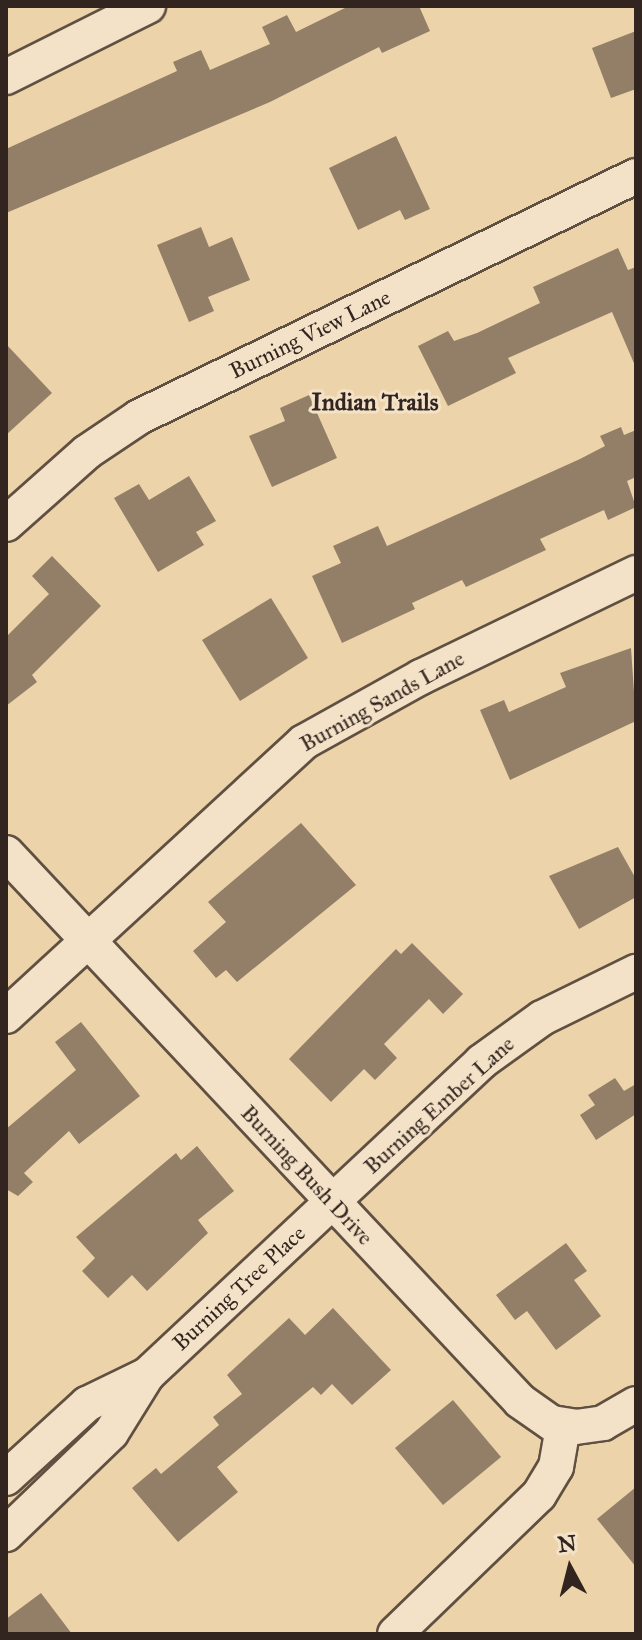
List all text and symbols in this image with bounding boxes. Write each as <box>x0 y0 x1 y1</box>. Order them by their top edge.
street label: Burning View Lane <box>225 284 395 384</box>
district label: Indian Trails <box>311 389 439 417</box>
street label: Burning Sands Lane <box>295 645 469 757</box>
street label: Burning Ember Lane <box>358 1031 520 1179</box>
street label: Burning Bush Drive <box>235 1100 379 1250</box>
street label: Burning Tree Place <box>167 1220 311 1356</box>
north arrow <box>530 1528 610 1608</box>
text: N <box>556 1529 578 1558</box>

